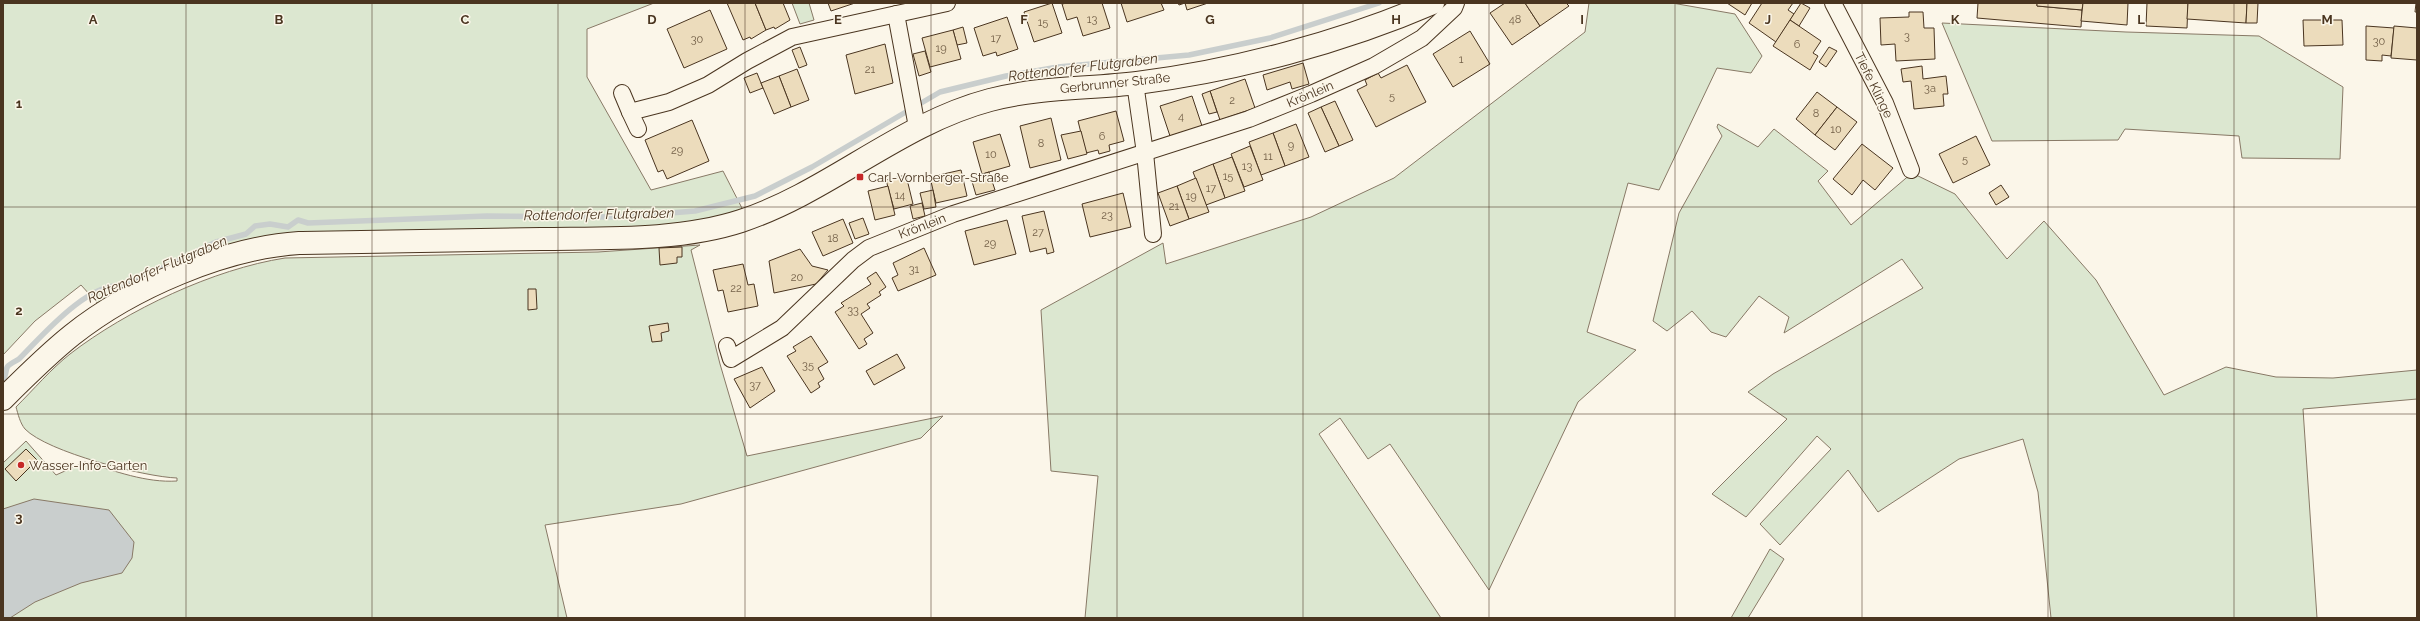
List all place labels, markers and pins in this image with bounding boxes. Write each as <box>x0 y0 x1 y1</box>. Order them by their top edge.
place label: Carl-Vornberger-Straße <box>868 170 1009 185</box>
marker: Carl-Vornberger-Straße <box>855 172 865 182</box>
place label: Wasser-Info-Garten <box>29 458 147 473</box>
marker: Wasser-Info-Garten <box>16 460 26 470</box>

